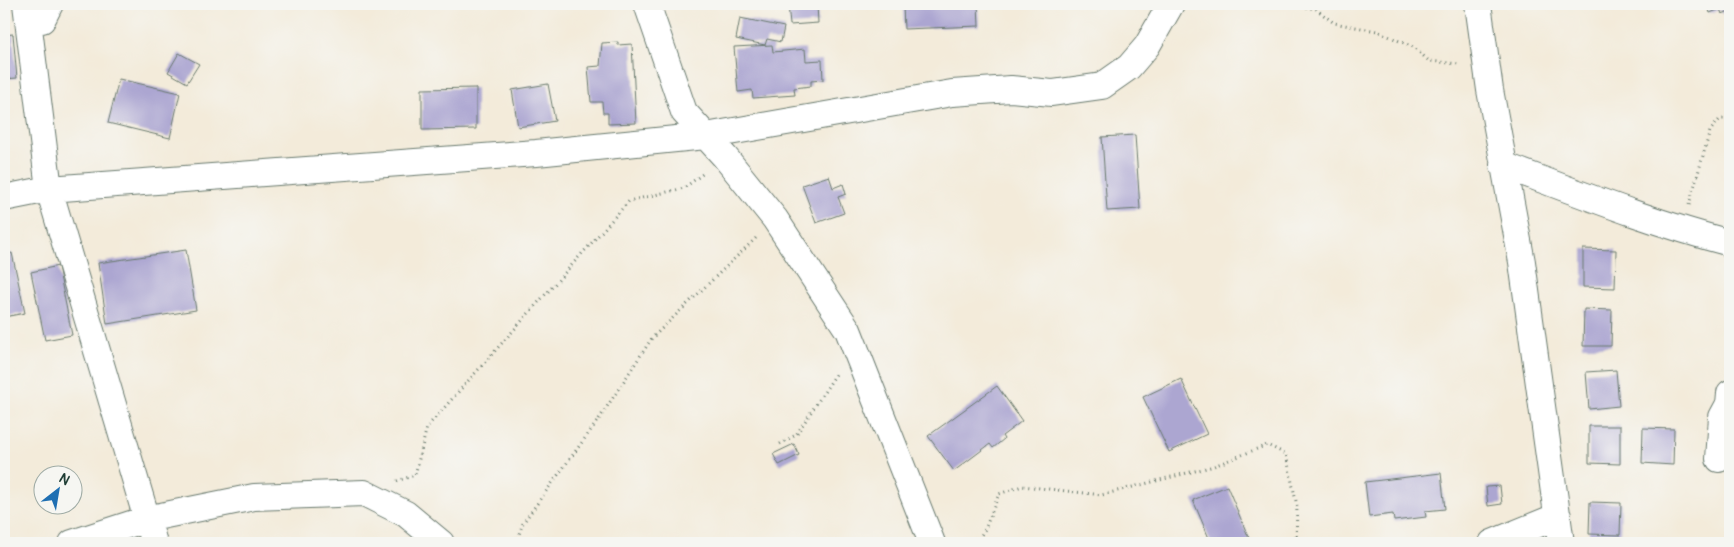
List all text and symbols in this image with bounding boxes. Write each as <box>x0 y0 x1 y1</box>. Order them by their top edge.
north arrow <box>32 464 82 514</box>
text: N <box>56 470 73 489</box>

